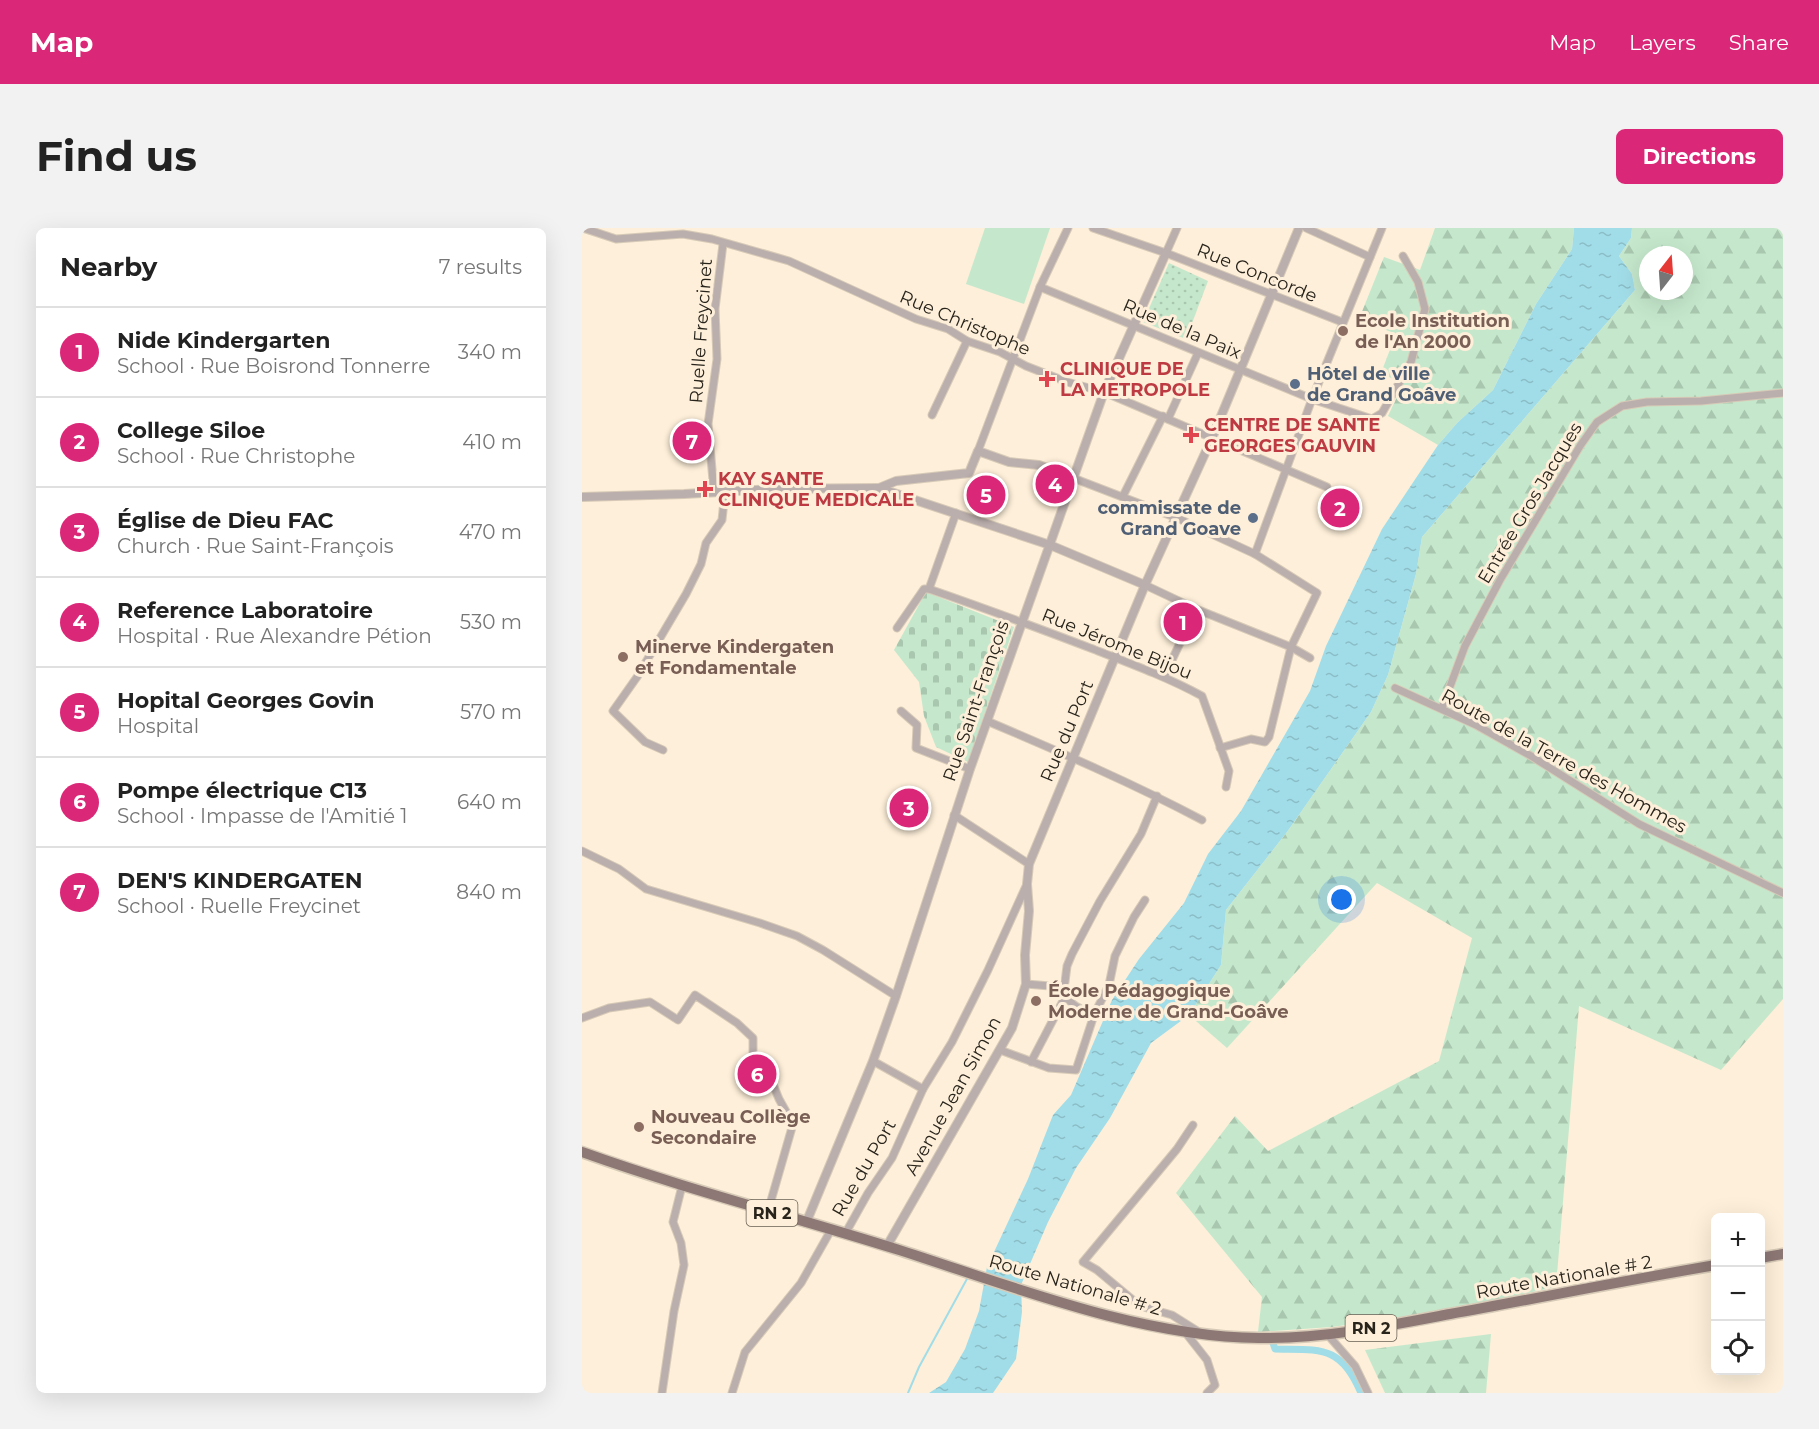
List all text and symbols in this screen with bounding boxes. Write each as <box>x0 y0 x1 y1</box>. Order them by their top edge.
text: Map <box>30 25 93 59</box>
text: Map <box>1549 30 1596 55</box>
text: Layers <box>1629 30 1696 55</box>
text: Share <box>1729 30 1789 55</box>
button: Directions <box>1616 129 1783 184</box>
text: Find us <box>36 130 197 182</box>
street label: Rue Concorde <box>1194 239 1320 307</box>
north arrow <box>1639 246 1693 300</box>
text: Nearby <box>60 251 157 283</box>
text: 7 results <box>439 255 522 279</box>
street label: Ruelle Freycinet <box>685 258 717 404</box>
street label: Rue Christophe <box>896 286 1034 360</box>
street label: Rue de la Paix <box>1120 294 1245 364</box>
place label: Ecole Institution de l'An 2000 <box>1355 310 1510 353</box>
marker: Ecole Institution de l'An 2000 <box>1336 324 1350 338</box>
text: Nide Kindergarten <box>117 327 330 354</box>
text: 1 <box>76 340 83 364</box>
text: 340 m <box>458 340 522 364</box>
text: School · Rue Boisrond Tonnerre <box>117 354 430 378</box>
place label: CLINIQUE DE LA METROPOLE <box>1060 358 1210 401</box>
place label: Hôtel de ville de Grand Goâve <box>1307 363 1456 406</box>
marker: CLINIQUE DE LA METROPOLE <box>1038 370 1056 388</box>
marker: Hôtel de ville de Grand Goâve <box>1288 377 1302 391</box>
place label: CENTRE DE SANTE GEORGES GAUVIN <box>1204 414 1380 457</box>
text: College Siloe <box>117 417 265 444</box>
pin: 7 <box>672 418 712 464</box>
street label: Entrée Gros Jacques <box>1473 418 1587 588</box>
marker: CENTRE DE SANTE GEORGES GAUVIN <box>1182 426 1200 444</box>
text: 2 <box>74 430 85 454</box>
text: 410 m <box>462 430 522 454</box>
text: School · Rue Christophe <box>117 444 355 468</box>
pin: 4 <box>1036 462 1074 506</box>
place label: KAY SANTE CLINIQUE MEDICALE <box>718 468 914 511</box>
pin: 5 <box>966 472 1006 518</box>
marker: KAY SANTE CLINIQUE MEDICALE <box>696 480 714 498</box>
pin: 2 <box>1320 486 1359 530</box>
place label: commissate de Grand Goave <box>1097 497 1241 540</box>
text: Église de Dieu FAC <box>117 507 333 534</box>
marker: commissate de Grand Goave <box>1246 511 1260 525</box>
text: 3 <box>74 520 85 544</box>
text: 470 m <box>459 520 522 544</box>
text: Church · Rue Saint-François <box>117 534 394 558</box>
text: Reference Laboratoire <box>117 597 373 624</box>
pin: 1 <box>1164 600 1202 644</box>
street label: Rue Jérome Bijou <box>1039 604 1195 684</box>
text: 4 <box>73 610 86 634</box>
text: 530 m <box>460 610 522 634</box>
street label: Rue Saint-François <box>938 617 1014 784</box>
text: Hospital · Rue Alexandre Pétion <box>117 624 432 648</box>
place label: Minerve Kindergaten et Fondamentale <box>635 636 834 679</box>
marker: Minerve Kindergaten et Fondamentale <box>616 650 630 664</box>
street label: Rue du Port <box>1036 677 1098 785</box>
street label: Route de la Terre des Hommes <box>1437 684 1691 838</box>
text: Hopital Georges Govin <box>117 687 374 714</box>
text: 5 <box>74 700 85 724</box>
text: 570 m <box>460 700 522 724</box>
text: Hospital <box>117 714 199 738</box>
text: Pompe électrique C13 <box>117 777 367 804</box>
pin: 3 <box>890 786 928 830</box>
text: 6 <box>73 790 86 814</box>
text: 640 m <box>457 790 522 814</box>
text: School · Impasse de l'Amitié 1 <box>117 804 408 828</box>
text: DEN'S KINDERGATEN <box>117 867 363 894</box>
text: 7 <box>73 880 86 904</box>
text: 840 m <box>456 880 522 904</box>
your location <box>1327 885 1356 914</box>
text: School · Ruelle Freycinet <box>117 894 361 918</box>
place label: École Pédagogique Moderne de Grand-Goâve <box>1048 980 1289 1023</box>
marker: École Pédagogique Moderne de Grand-Goâve <box>1029 994 1043 1008</box>
street label: Avenue Jean Simon <box>900 1013 1006 1179</box>
pin: 6 <box>738 1052 777 1096</box>
place label: Nouveau Collège Secondaire <box>651 1106 811 1149</box>
street label: Rue du Port <box>827 1116 901 1220</box>
marker: Nouveau Collège Secondaire <box>632 1120 646 1134</box>
road number: RN 2 <box>746 1200 798 1226</box>
map controls <box>1711 1213 1765 1375</box>
button: + <box>1711 1213 1765 1267</box>
street label: Route Nationale # 2 <box>986 1250 1164 1320</box>
street label: Route Nationale # 2 <box>1474 1251 1654 1303</box>
button: − <box>1711 1267 1765 1321</box>
road number: RN 2 <box>1346 1315 1396 1341</box>
button: locate <box>1711 1321 1765 1375</box>

